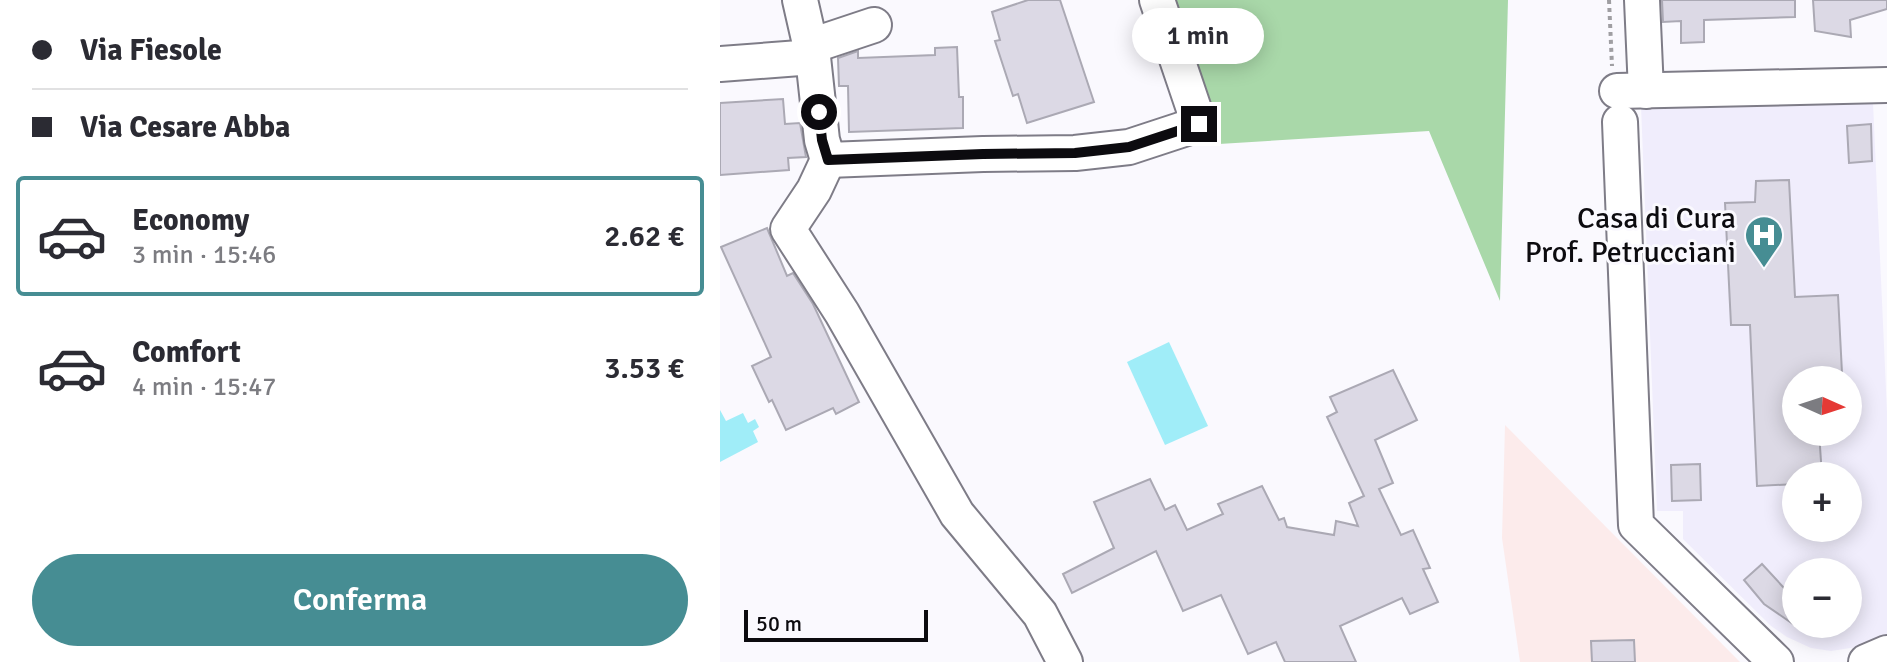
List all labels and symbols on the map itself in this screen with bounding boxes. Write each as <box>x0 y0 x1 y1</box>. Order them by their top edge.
callout: 1 min <box>1133 8 1265 64</box>
route start <box>801 94 837 130</box>
route end <box>1181 106 1217 142</box>
place label: Casa di Cura Prof. Petrucciani <box>1525 200 1736 271</box>
hospital icon: Casa di Cura Prof. Petrucciani <box>1743 214 1785 269</box>
north arrow <box>1782 366 1862 446</box>
scale bar <box>744 606 928 642</box>

